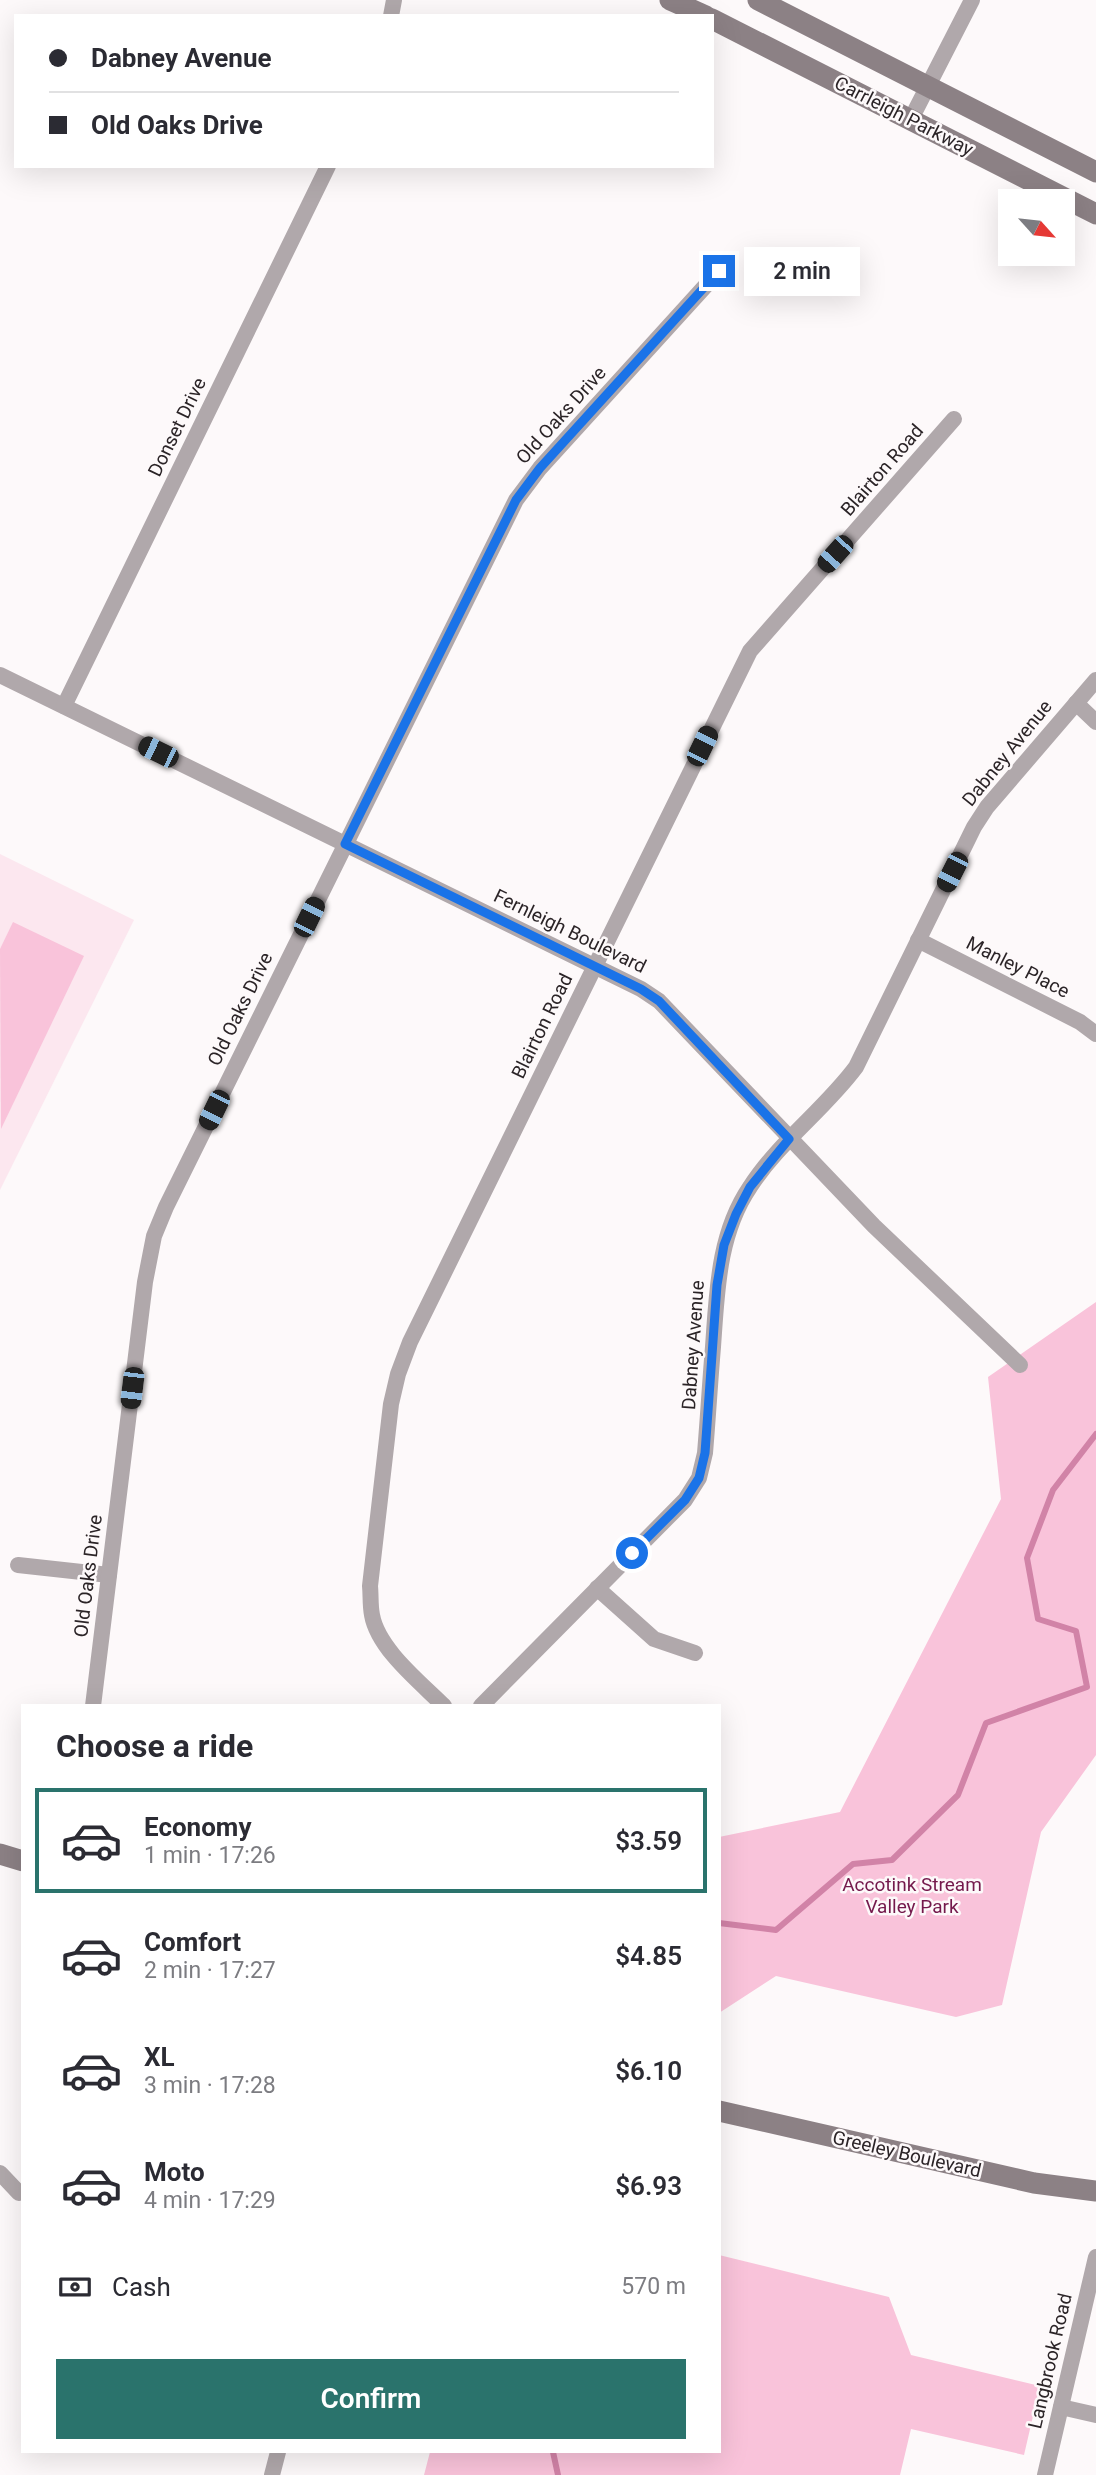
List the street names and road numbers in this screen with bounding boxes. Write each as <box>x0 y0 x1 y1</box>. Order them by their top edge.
street label: Carrleigh Parkway <box>831 71 977 161</box>
street label: Old Oaks Drive <box>511 361 611 469</box>
street label: Donset Drive <box>143 374 211 480</box>
street label: Blairton Road <box>836 419 928 521</box>
street label: Dabney Avenue <box>957 695 1057 811</box>
street label: Fernleigh Boulevard <box>490 884 650 978</box>
street label: Manley Place <box>963 931 1073 1003</box>
street label: Old Oaks Drive <box>203 949 277 1069</box>
street label: Blairton Road <box>507 970 577 1082</box>
street label: Dabney Avenue <box>677 1279 709 1411</box>
street label: Old Oaks Drive <box>69 1513 107 1639</box>
street label: Greeley Boulevard <box>830 2126 984 2182</box>
street label: Langbrook Road <box>1023 2291 1077 2431</box>

